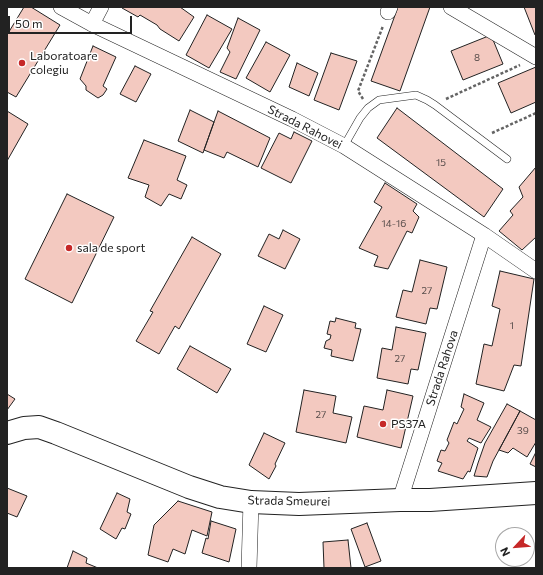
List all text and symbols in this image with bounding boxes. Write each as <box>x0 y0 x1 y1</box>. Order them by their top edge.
scale bar <box>10 8 134 34</box>
text: 50 m <box>15 16 43 30</box>
place label: Laboratoare colegiu <box>30 49 98 77</box>
house number: 8 <box>474 52 480 64</box>
marker: Laboratoare colegiu <box>17 58 27 68</box>
street label: Strada Rahovei <box>265 102 345 152</box>
house number: 15 <box>436 157 446 169</box>
house number: 14-16 <box>382 218 406 230</box>
place label: sala de sport <box>77 241 145 255</box>
marker: sala de sport <box>64 243 74 253</box>
house number: 27 <box>422 285 432 297</box>
house number: 1 <box>510 320 514 332</box>
street label: Strada Rahova <box>423 328 461 408</box>
house number: 27 <box>395 353 405 365</box>
house number: 27 <box>316 409 326 421</box>
place label: PS37A <box>391 417 426 431</box>
marker: PS37A <box>378 419 388 429</box>
house number: 39 <box>517 425 529 437</box>
street label: Strada Smeurei <box>247 493 331 509</box>
north arrow <box>495 527 535 567</box>
text: N <box>497 545 512 559</box>

